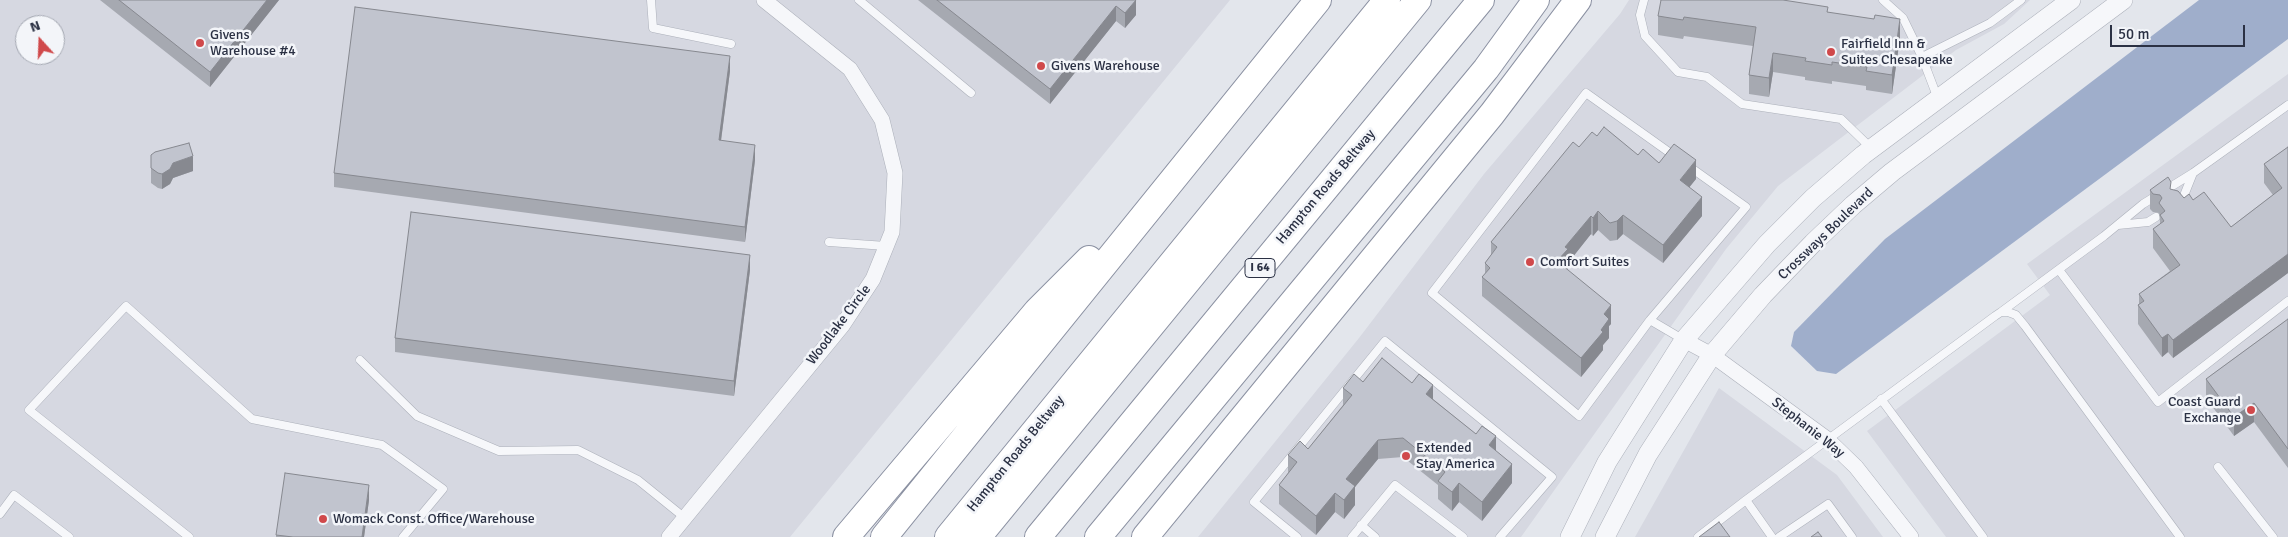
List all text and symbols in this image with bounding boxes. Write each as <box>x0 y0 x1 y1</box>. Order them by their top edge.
north arrow <box>15 15 65 65</box>
scale bar <box>2113 15 2248 47</box>
text: N <box>28 17 43 36</box>
text: 50 m <box>2118 25 2149 43</box>
place label: Givens Warehouse #4 <box>210 27 296 59</box>
place label: Fairfield Inn & Suites Chesapeake <box>1841 36 1953 68</box>
marker: Givens Warehouse #4 <box>194 37 206 49</box>
marker: Fairfield Inn & Suites Chesapeake <box>1825 46 1837 58</box>
place label: Givens Warehouse <box>1051 58 1160 74</box>
marker: Givens Warehouse <box>1035 60 1047 72</box>
street label: Hampton Roads Beltway <box>1273 126 1379 248</box>
street label: Crossways Boulevard <box>1775 184 1877 284</box>
place label: Comfort Suites <box>1540 254 1629 270</box>
marker: Comfort Suites <box>1524 256 1536 268</box>
road number: I 64 <box>1245 258 1275 278</box>
street label: Woodlake Circle <box>803 282 875 368</box>
street label: Hampton Roads Beltway <box>964 392 1068 516</box>
street label: Stephanie Way <box>1768 394 1848 462</box>
place label: Coast Guard Exchange <box>2168 394 2241 427</box>
marker: Coast Guard Exchange <box>2245 404 2257 416</box>
place label: Extended Stay America <box>1416 440 1495 472</box>
marker: Extended Stay America <box>1400 450 1412 462</box>
place label: Womack Const. Office/Warehouse <box>333 511 535 527</box>
marker: Womack Const. Office/Warehouse <box>317 513 329 525</box>

